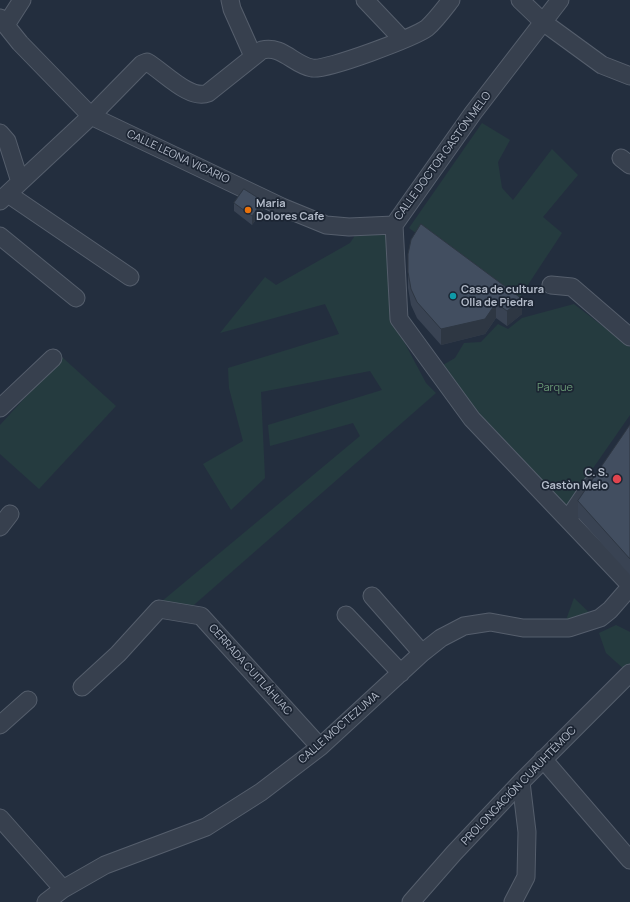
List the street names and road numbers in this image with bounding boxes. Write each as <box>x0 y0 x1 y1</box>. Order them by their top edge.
street label: CALLE DOCTOR GASTÓN MELO <box>392 89 494 223</box>
street label: CALLE LEONA VICARIO <box>125 127 231 187</box>
street label: CERRADA CUITLÁHUAC <box>206 622 294 718</box>
street label: CALLE MOCTEZUMA <box>296 689 382 767</box>
street label: PROLONGACIÓN CUAUHTÉMOC <box>459 724 579 848</box>

